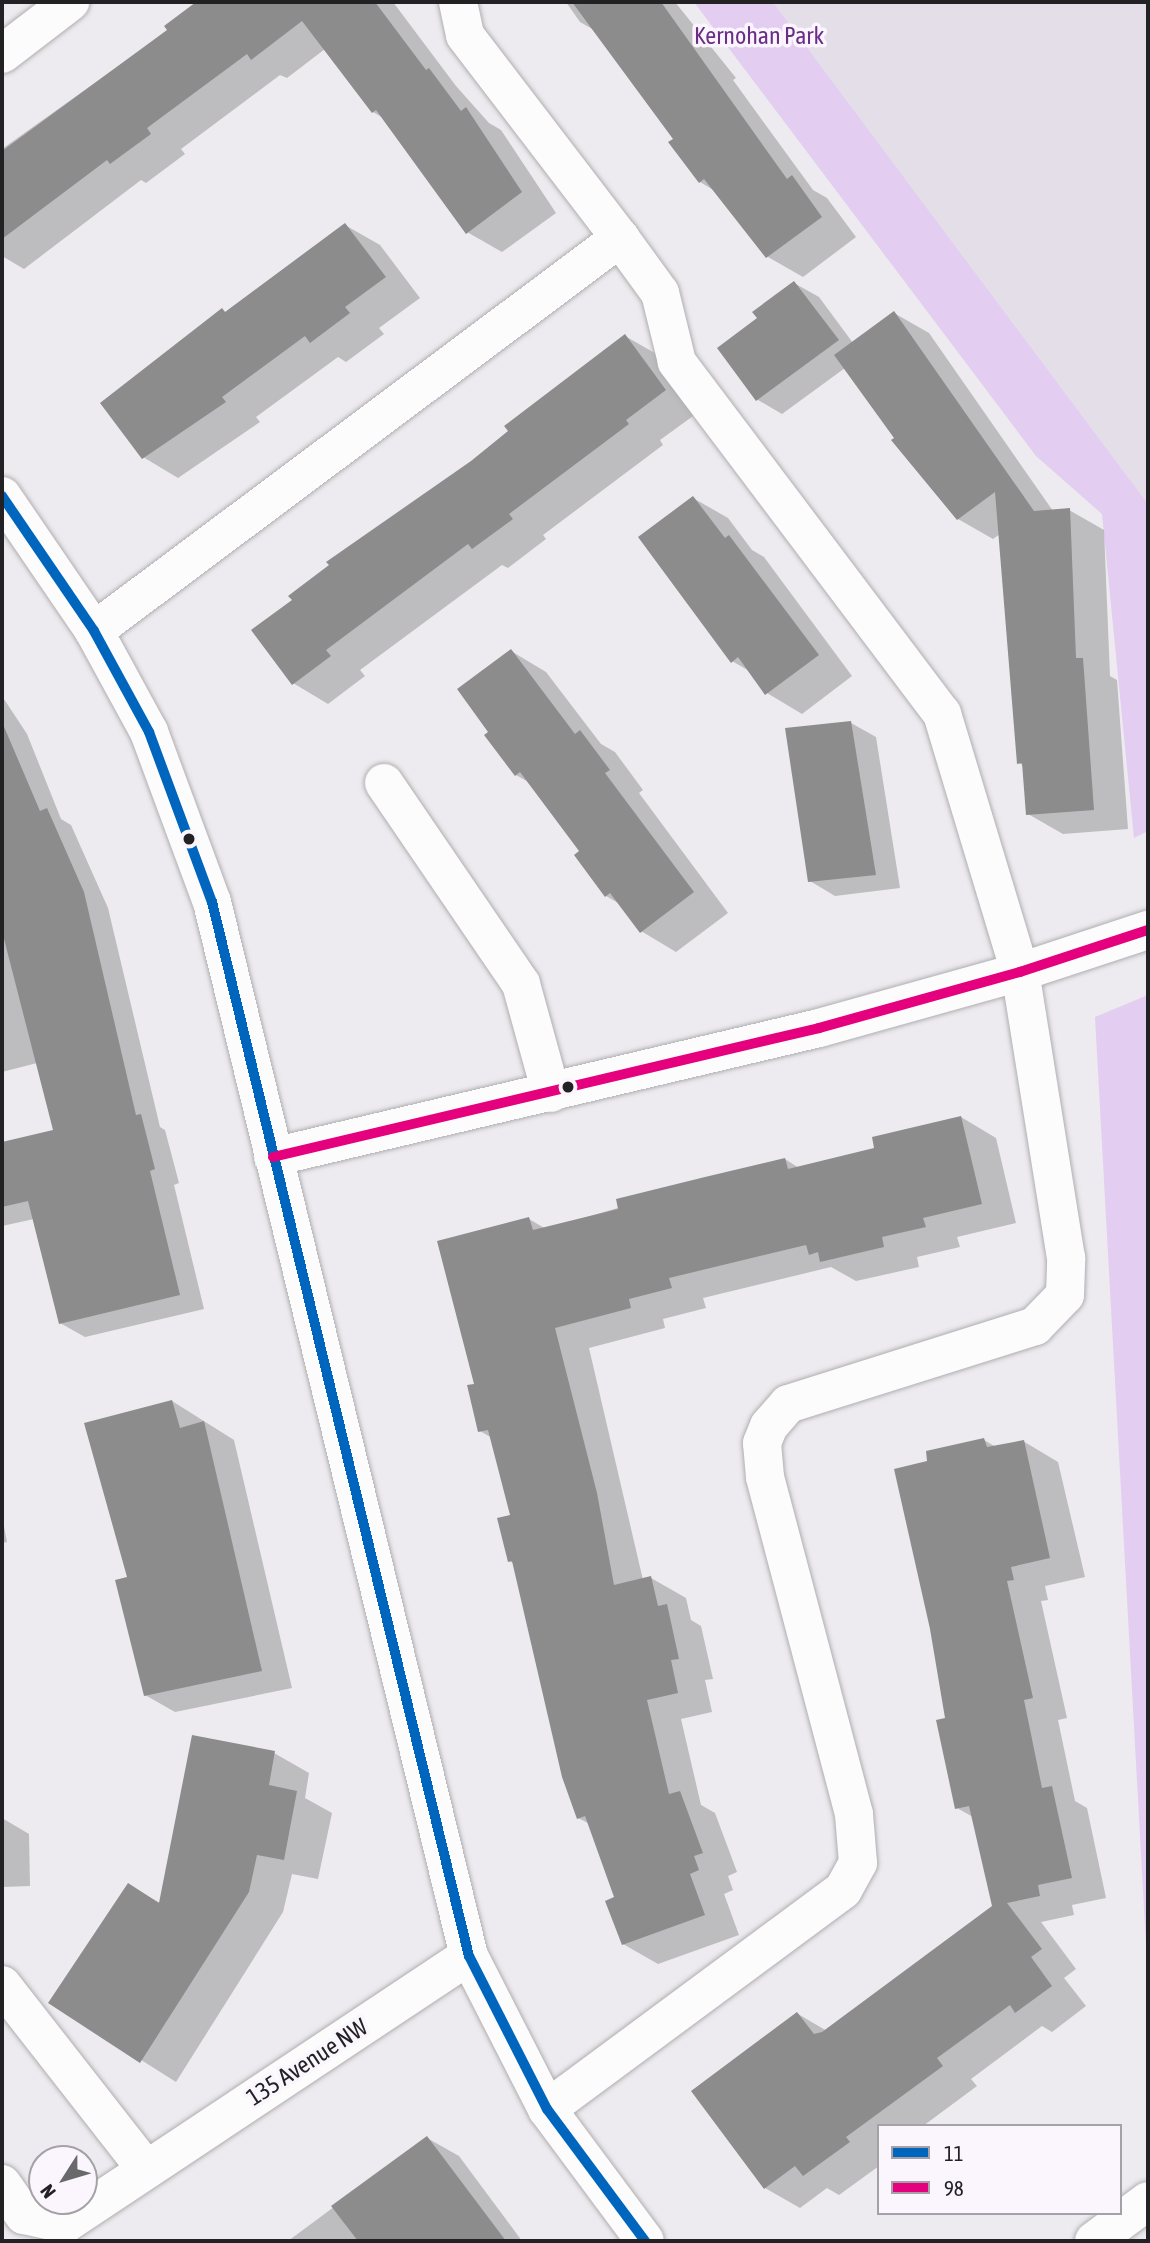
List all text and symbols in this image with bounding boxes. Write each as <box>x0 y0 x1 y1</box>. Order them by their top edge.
park label: Kernohan Park <box>694 22 824 50</box>
unlabelled marker <box>182 832 196 846</box>
unlabelled marker <box>561 1080 575 1094</box>
street label: 135 Avenue NW <box>241 2012 373 2112</box>
legend <box>877 2124 1122 2215</box>
text: 11 <box>944 2141 964 2165</box>
north arrow <box>28 2145 98 2215</box>
text: 98 <box>944 2176 964 2200</box>
text: N <box>36 2180 60 2203</box>

